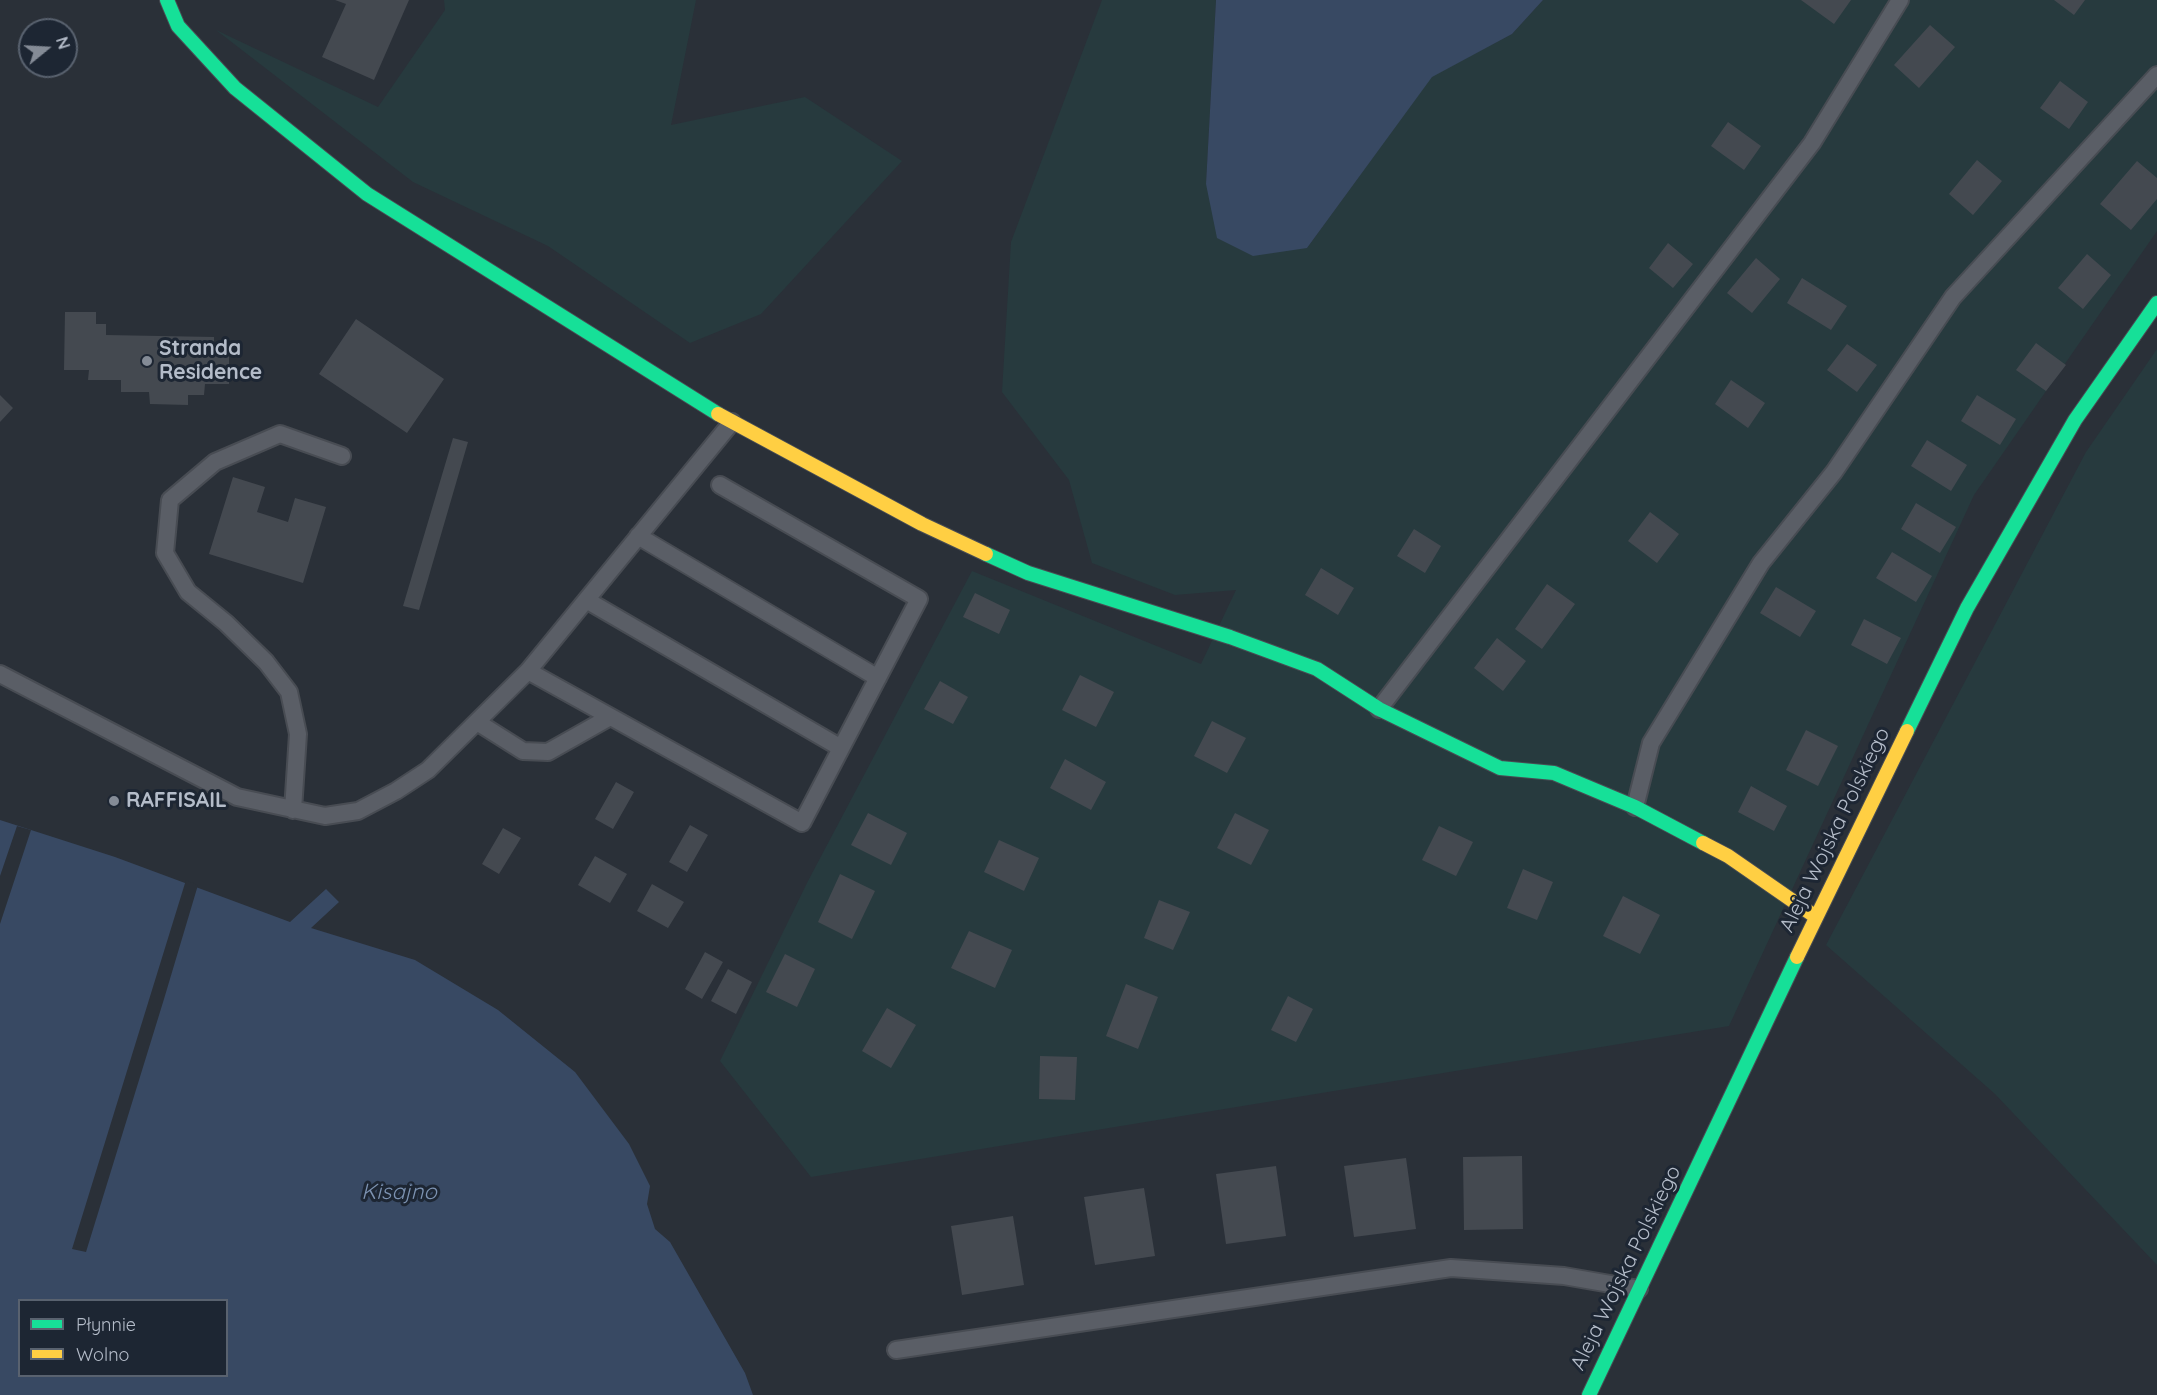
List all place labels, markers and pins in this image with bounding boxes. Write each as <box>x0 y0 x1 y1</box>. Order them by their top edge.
place label: Stranda Residence <box>159 336 262 386</box>
marker: Stranda Residence <box>140 354 154 368</box>
place label: RAFFISAIL <box>126 788 227 814</box>
marker: RAFFISAIL <box>107 794 121 808</box>

